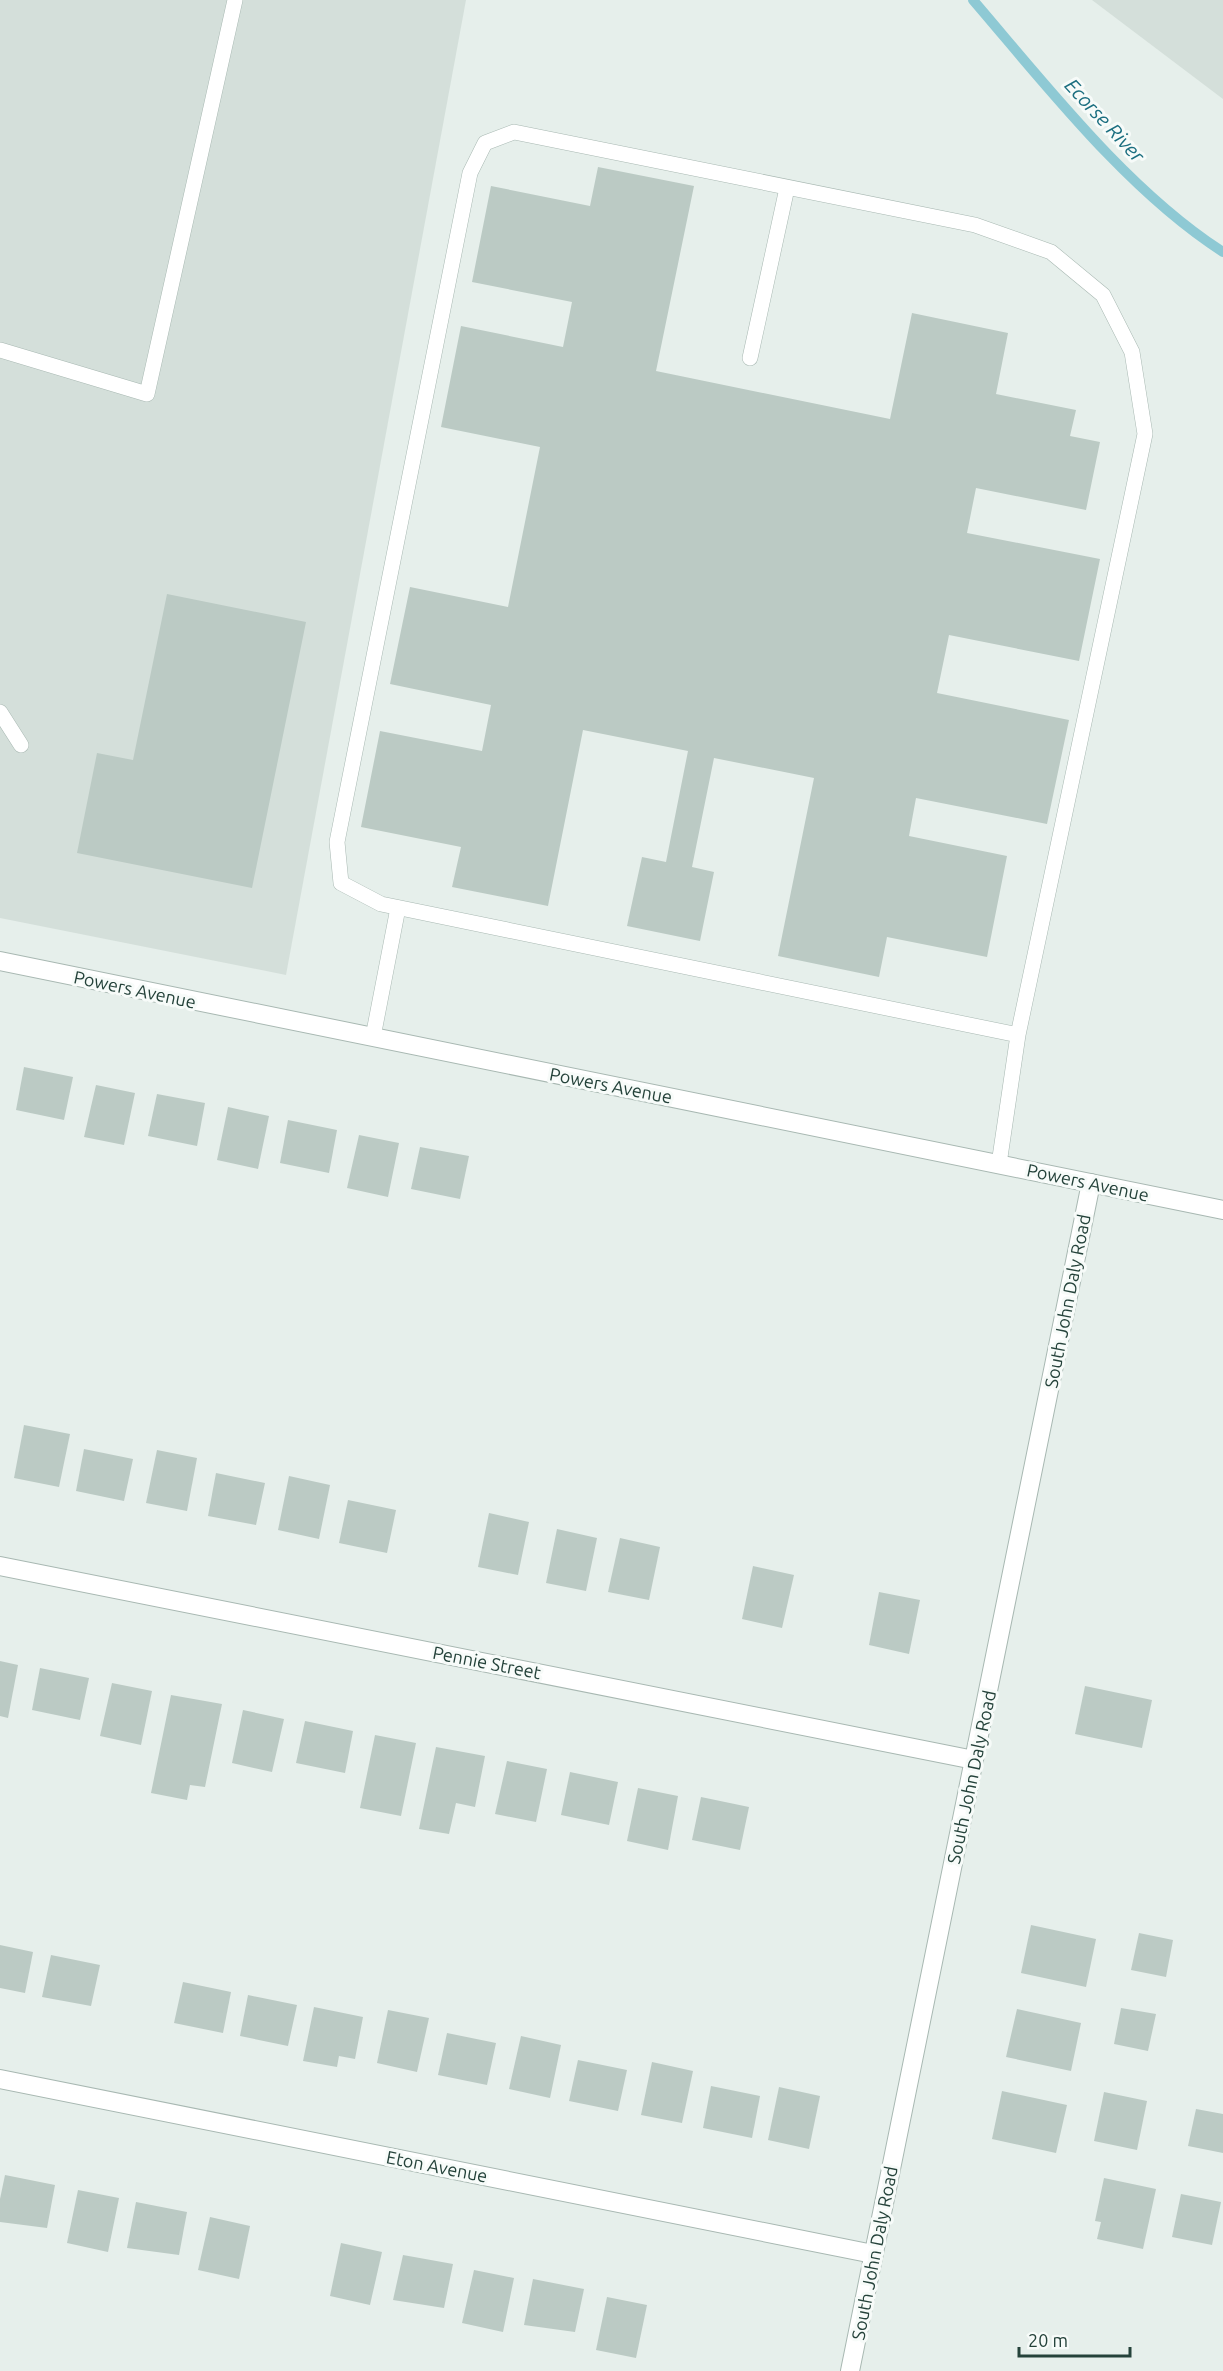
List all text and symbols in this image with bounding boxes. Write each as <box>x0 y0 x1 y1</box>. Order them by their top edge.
water label: Ecorse River <box>1061 73 1150 168</box>
street label: Powers Avenue <box>72 966 198 1012</box>
street label: Powers Avenue <box>548 1063 674 1107</box>
street label: Powers Avenue <box>1025 1159 1151 1205</box>
street label: South John Daly Road <box>1040 1212 1094 1390</box>
street label: Pennie Street <box>431 1642 543 1682</box>
street label: South John Daly Road <box>943 1688 999 1866</box>
street label: Eton Avenue <box>385 2146 489 2186</box>
street label: South John Daly Road <box>847 2164 901 2342</box>
scale bar <box>1019 2320 1130 2358</box>
text: 20 m <box>1028 2330 1068 2350</box>

